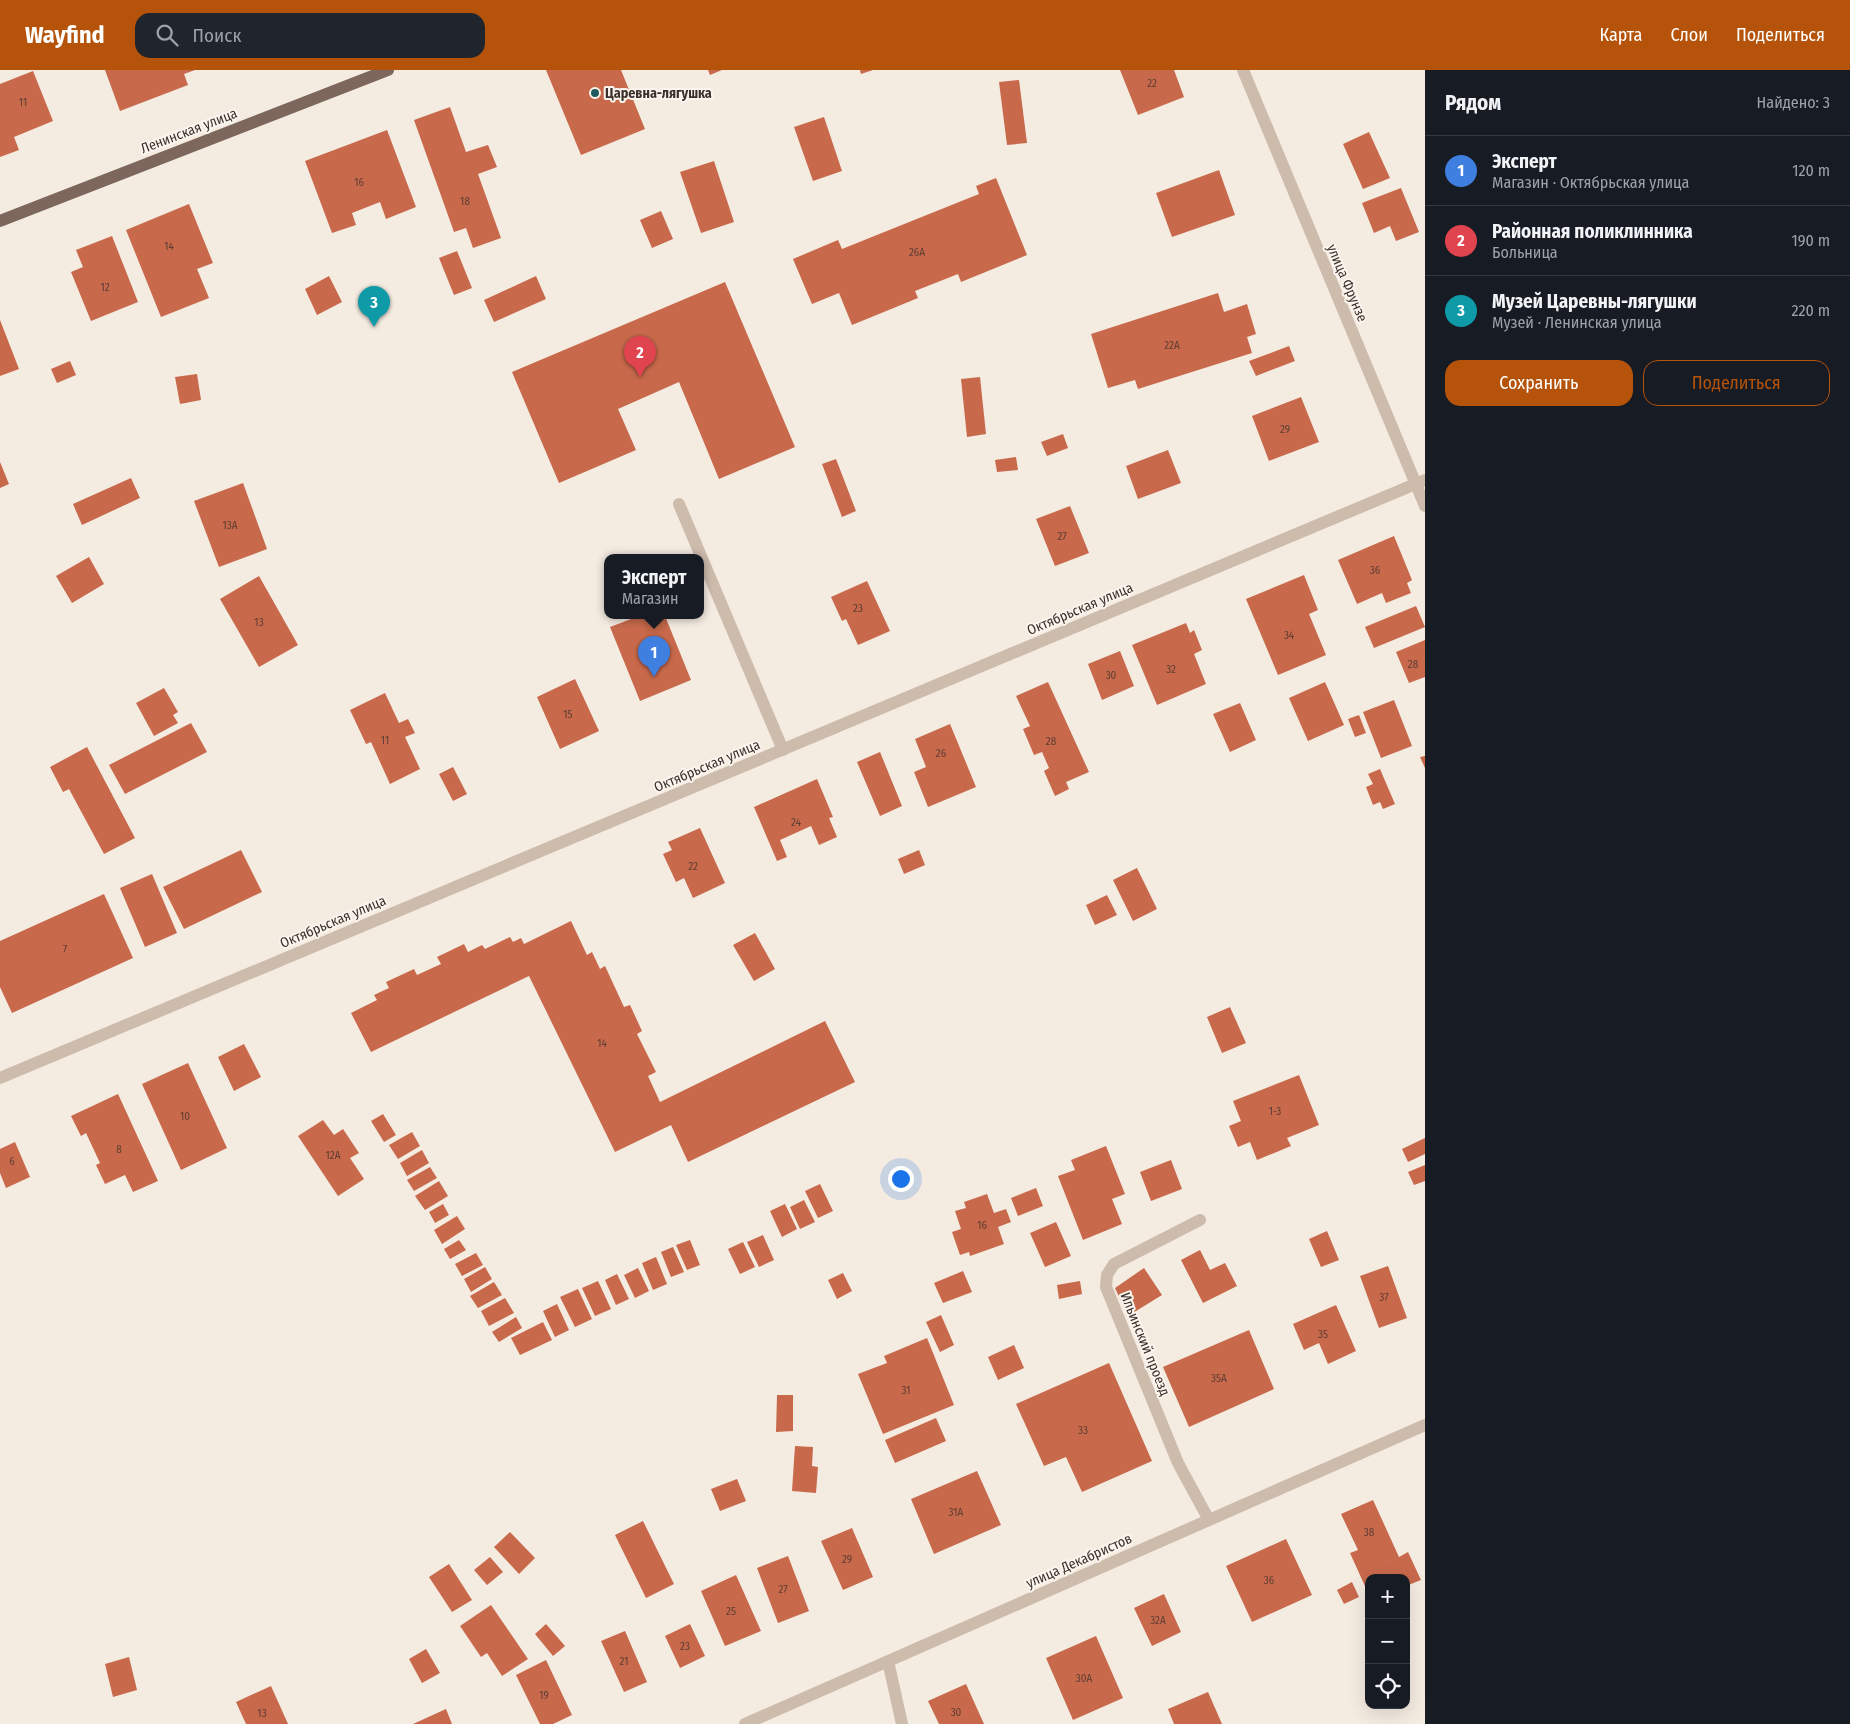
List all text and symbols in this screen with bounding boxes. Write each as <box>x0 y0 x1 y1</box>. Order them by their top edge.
search box <box>135 13 485 58</box>
text: Wayfind <box>25 21 105 49</box>
icon: search <box>153 21 181 49</box>
text: Поиск <box>193 24 241 47</box>
text: Карта <box>1599 24 1642 46</box>
text: Слои <box>1670 24 1708 46</box>
text: Поделиться <box>1736 24 1825 46</box>
house number: 22 <box>1147 77 1157 90</box>
place label: Царевна-лягушка <box>605 85 712 102</box>
marker: Царевна-лягушка <box>589 87 601 99</box>
text: Рядом <box>1445 90 1501 116</box>
text: Найдено: 3 <box>1757 93 1830 112</box>
house number: 11 <box>19 96 27 109</box>
street label: Ленинская улица <box>138 105 240 157</box>
text: Эксперт <box>1492 150 1557 173</box>
text: 1 <box>1458 161 1464 180</box>
text: 120 m <box>1792 161 1830 180</box>
text: Магазин · Октябрьская улица <box>1492 173 1689 192</box>
house number: 16 <box>354 176 364 189</box>
house number: 18 <box>460 195 470 208</box>
text: Районная поликлинника <box>1492 220 1693 243</box>
text: 2 <box>1457 231 1465 250</box>
text: 190 m <box>1792 231 1830 250</box>
house number: 14 <box>164 240 174 253</box>
street label: улица Фрунзе <box>1323 242 1371 325</box>
text: Больница <box>1492 243 1558 262</box>
house number: 26А <box>909 246 925 259</box>
house number: 12 <box>100 281 110 294</box>
pin: 3 <box>358 286 390 327</box>
text: Музей Царевны-лягушки <box>1492 290 1697 313</box>
text: 3 <box>1457 301 1465 320</box>
text: 220 m <box>1791 301 1830 320</box>
text: Музей · Ленинская улица <box>1492 313 1662 332</box>
pin: 2 <box>624 336 656 377</box>
house number: 22А <box>1164 339 1180 352</box>
button: Сохранить <box>1445 360 1633 406</box>
button: Поделиться <box>1643 360 1830 406</box>
house number: 29 <box>1280 423 1290 436</box>
house number: 13А <box>222 519 238 532</box>
house number: 27 <box>1057 530 1067 543</box>
popup <box>604 554 704 619</box>
house number: 36 <box>1370 564 1381 577</box>
text: Эксперт <box>622 566 686 589</box>
street label: Октябрьская улица <box>1024 579 1136 639</box>
text: Магазин <box>622 589 679 608</box>
house number: 23 <box>853 602 863 615</box>
house number: 13 <box>254 616 264 629</box>
house number: 34 <box>1284 629 1295 642</box>
pin: 1 <box>638 636 670 677</box>
house number: 28 <box>1408 658 1419 671</box>
house number: 32 <box>1166 663 1176 676</box>
house number: 30 <box>1106 669 1117 682</box>
house number: 15 <box>563 708 573 721</box>
house number: 11 <box>381 734 389 747</box>
house number: 28 <box>1046 735 1057 748</box>
street label: Октябрьская улица <box>651 736 763 796</box>
house number: 26 <box>936 747 947 760</box>
house number: 24 <box>791 816 802 829</box>
house number: 22 <box>688 860 698 873</box>
street label: Октябрьская улица <box>277 892 389 952</box>
house number: 7 <box>63 943 68 956</box>
house number: 14 <box>597 1037 607 1050</box>
house number: 1-3 <box>1269 1105 1281 1118</box>
house number: 10 <box>180 1110 190 1123</box>
house number: 8 <box>116 1143 122 1156</box>
house number: 12А <box>326 1149 341 1162</box>
house number: 6 <box>9 1155 15 1168</box>
your location <box>888 1166 914 1192</box>
house number: 16 <box>977 1219 987 1232</box>
street label: Ильинский проезд <box>1117 1290 1173 1398</box>
house number: 37 <box>1379 1291 1389 1304</box>
house number: 35 <box>1318 1328 1328 1341</box>
house number: 35А <box>1211 1372 1227 1385</box>
house number: 31 <box>902 1384 911 1397</box>
house number: 33 <box>1078 1424 1088 1437</box>
house number: 31А <box>949 1506 964 1519</box>
house number: 38 <box>1364 1526 1375 1539</box>
street label: улица Декабристов <box>1023 1530 1135 1592</box>
house number: 29 <box>842 1553 852 1566</box>
house number: 36 <box>1264 1574 1275 1587</box>
map controls <box>1365 1574 1410 1709</box>
button: + <box>1365 1574 1410 1619</box>
house number: 27 <box>778 1583 788 1596</box>
house number: 25 <box>726 1605 736 1618</box>
house number: 32А <box>1150 1614 1166 1627</box>
button: − <box>1365 1619 1410 1664</box>
house number: 23 <box>680 1640 690 1653</box>
house number: 21 <box>620 1655 628 1668</box>
button: locate <box>1365 1664 1410 1709</box>
house number: 30А <box>1076 1672 1092 1685</box>
house number: 19 <box>539 1689 549 1702</box>
house number: 30 <box>951 1706 962 1719</box>
house number: 13 <box>257 1707 267 1720</box>

